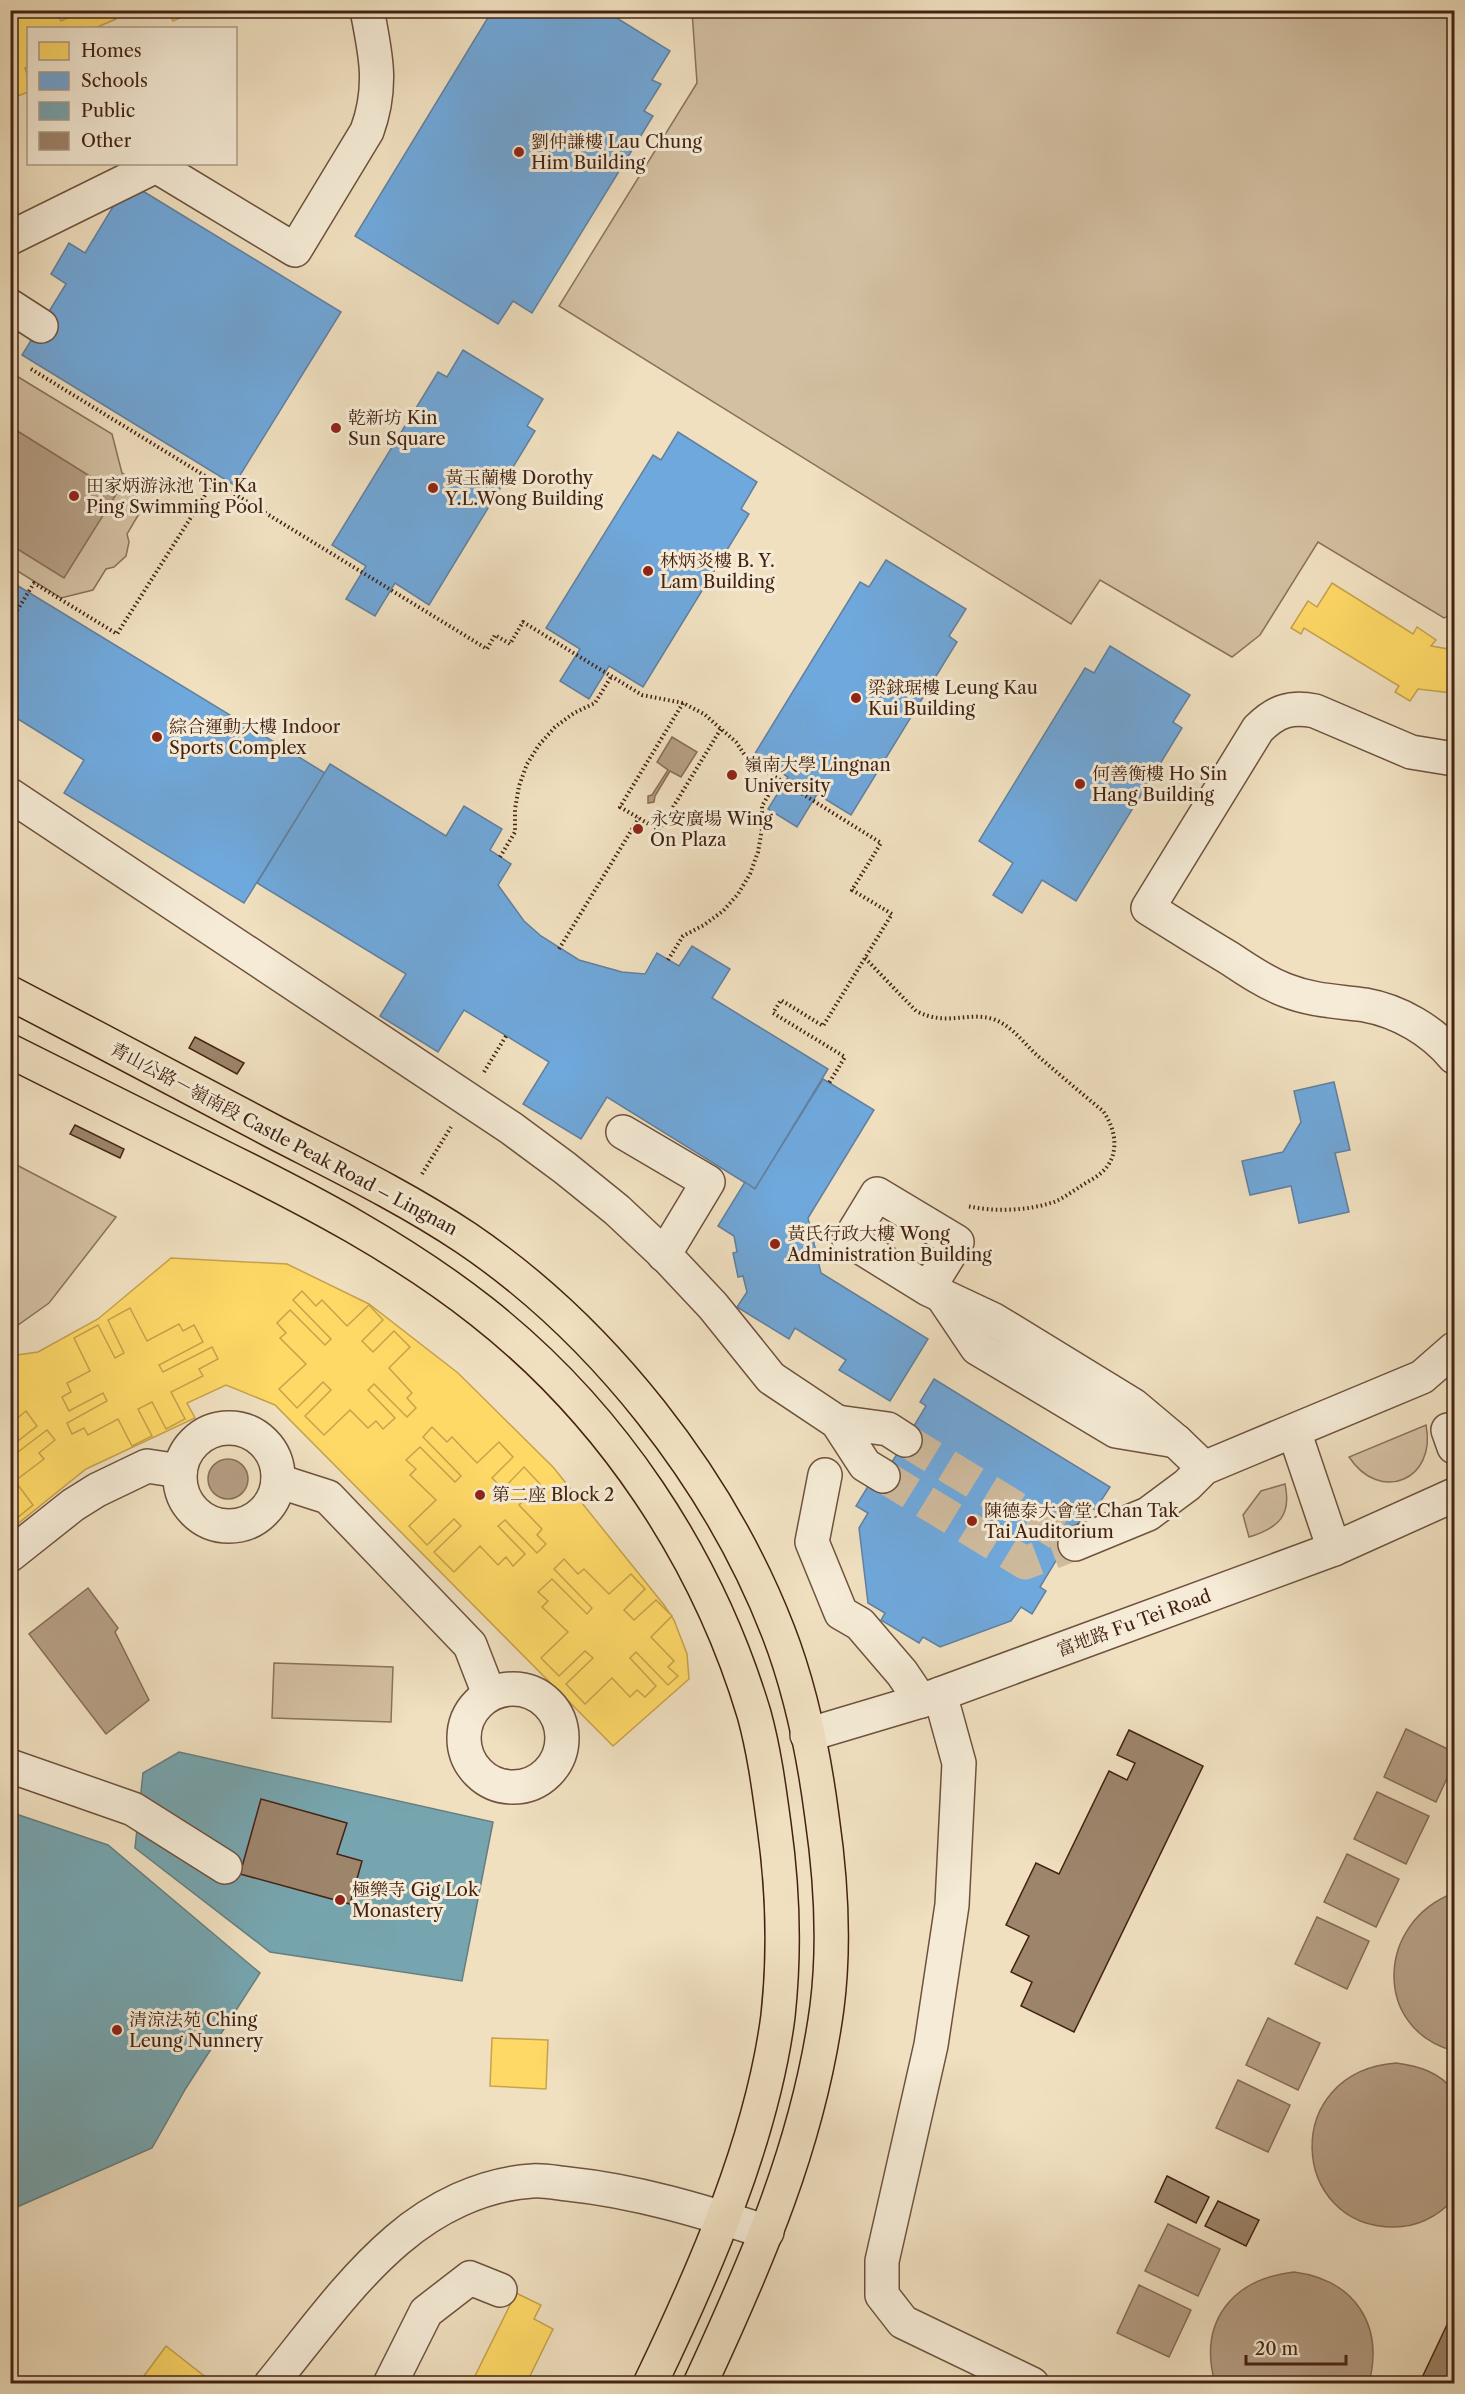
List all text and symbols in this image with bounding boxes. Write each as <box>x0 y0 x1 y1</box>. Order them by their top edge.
legend <box>27 27 237 165</box>
text: Homes <box>81 40 142 62</box>
text: Schools <box>81 70 148 92</box>
text: Public <box>81 100 135 122</box>
text: Other <box>81 130 132 152</box>
place label: 劉仲謙樓 Lau Chung Him Building <box>531 131 702 174</box>
marker: 劉仲謙樓 Lau Chung Him Building <box>512 145 526 159</box>
place label: 乾新坊 Kin Sun Square <box>348 407 446 450</box>
marker: 乾新坊 Kin Sun Square <box>329 421 343 435</box>
place label: 黃玉蘭樓 Dorothy Y.L.Wong Building <box>444 467 604 510</box>
place label: 田家炳游泳池 Tin Ka Ping Swimming Pool <box>86 475 263 518</box>
marker: 黃玉蘭樓 Dorothy Y.L.Wong Building <box>426 481 440 495</box>
marker: 田家炳游泳池 Tin Ka Ping Swimming Pool <box>67 489 81 503</box>
place label: 林炳炎樓 B. Y. Lam Building <box>660 550 775 593</box>
marker: 林炳炎樓 B. Y. Lam Building <box>641 564 655 578</box>
place label: 梁銶琚樓 Leung Kau Kui Building <box>868 677 1038 720</box>
marker: 梁銶琚樓 Leung Kau Kui Building <box>849 691 863 705</box>
place label: 綜合運動大樓 Indoor Sports Complex <box>169 716 341 759</box>
marker: 綜合運動大樓 Indoor Sports Complex <box>150 730 164 744</box>
place label: 嶺南大學 Lingnan University <box>744 754 891 797</box>
place label: 何善衡樓 Ho Sin Hang Building <box>1092 763 1227 806</box>
marker: 嶺南大學 Lingnan University <box>725 768 739 782</box>
marker: 何善衡樓 Ho Sin Hang Building <box>1073 777 1087 791</box>
place label: 永安廣場 Wing On Plaza <box>650 808 773 851</box>
marker: 永安廣場 Wing On Plaza <box>631 822 645 836</box>
street label: 青山公路－嶺南段 Castle Peak Road – Lingnan <box>107 1038 461 1240</box>
place label: 黃氏行政大樓 Wong Administration Building <box>786 1223 992 1266</box>
marker: 黃氏行政大樓 Wong Administration Building <box>768 1237 782 1251</box>
place label: 第二座 Block 2 <box>492 1484 614 1506</box>
marker: 第二座 Block 2 <box>473 1488 487 1502</box>
place label: 陳德泰大會堂 Chan Tak Tai Auditorium <box>984 1500 1180 1543</box>
marker: 陳德泰大會堂 Chan Tak Tai Auditorium <box>965 1514 979 1528</box>
street label: 富地路 Fu Tei Road <box>1054 1585 1214 1661</box>
place label: 極樂寺 Gig Lok Monastery <box>352 1879 480 1922</box>
marker: 極樂寺 Gig Lok Monastery <box>333 1893 347 1907</box>
place label: 清涼法苑 Ching Leung Nunnery <box>129 2009 264 2052</box>
marker: 清涼法苑 Ching Leung Nunnery <box>110 2023 124 2037</box>
scale bar <box>1246 2328 1346 2366</box>
text: 20 m <box>1255 2338 1299 2360</box>

